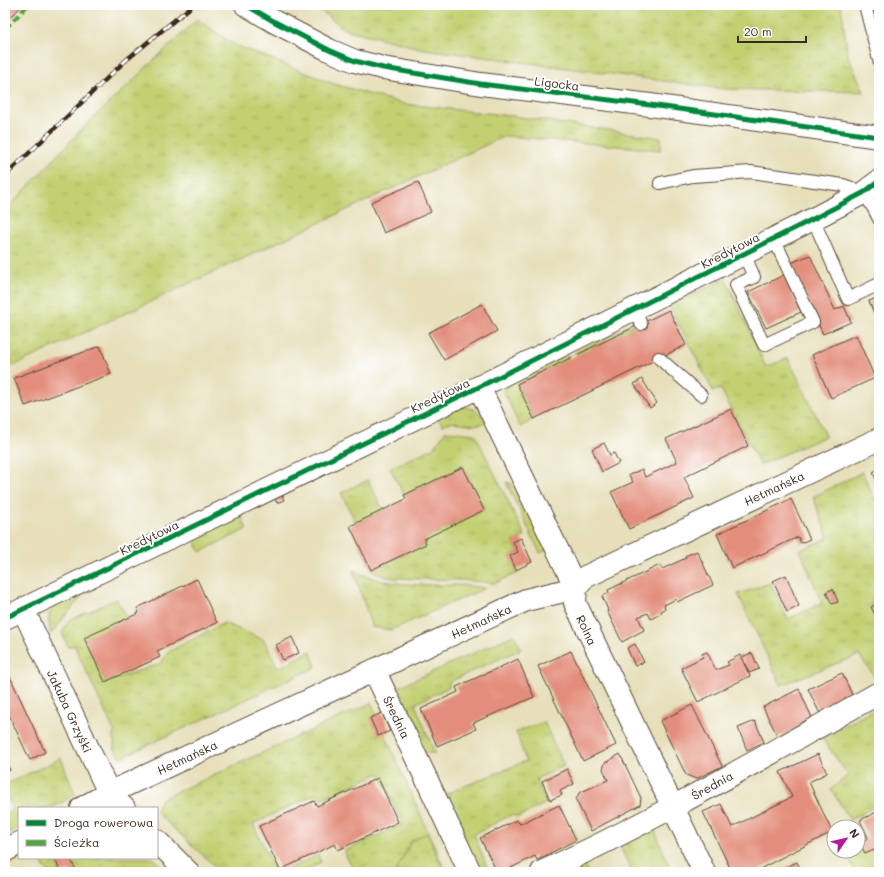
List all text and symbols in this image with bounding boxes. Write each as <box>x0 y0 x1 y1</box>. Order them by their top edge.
scale bar <box>738 18 806 44</box>
text: 20 m <box>744 23 772 39</box>
street label: Ligocka <box>534 72 580 94</box>
street label: Kredytowa <box>698 228 762 272</box>
street label: Kredytowa <box>408 374 472 416</box>
street label: Hetmańska <box>741 467 807 509</box>
street label: Kredytowa <box>117 516 181 558</box>
street label: Hetmańska <box>448 600 514 642</box>
street label: Rolna <box>573 612 601 648</box>
street label: Jakuba Grzyśki <box>44 667 96 755</box>
street label: Średnia <box>380 693 414 741</box>
street label: Hetmańska <box>154 736 220 778</box>
street label: Średnia <box>688 767 736 803</box>
legend <box>18 807 158 859</box>
text: Droga rowerowa <box>54 814 153 830</box>
north arrow <box>826 819 866 859</box>
text: N <box>846 825 863 841</box>
text: Ścieżka <box>54 834 99 850</box>

